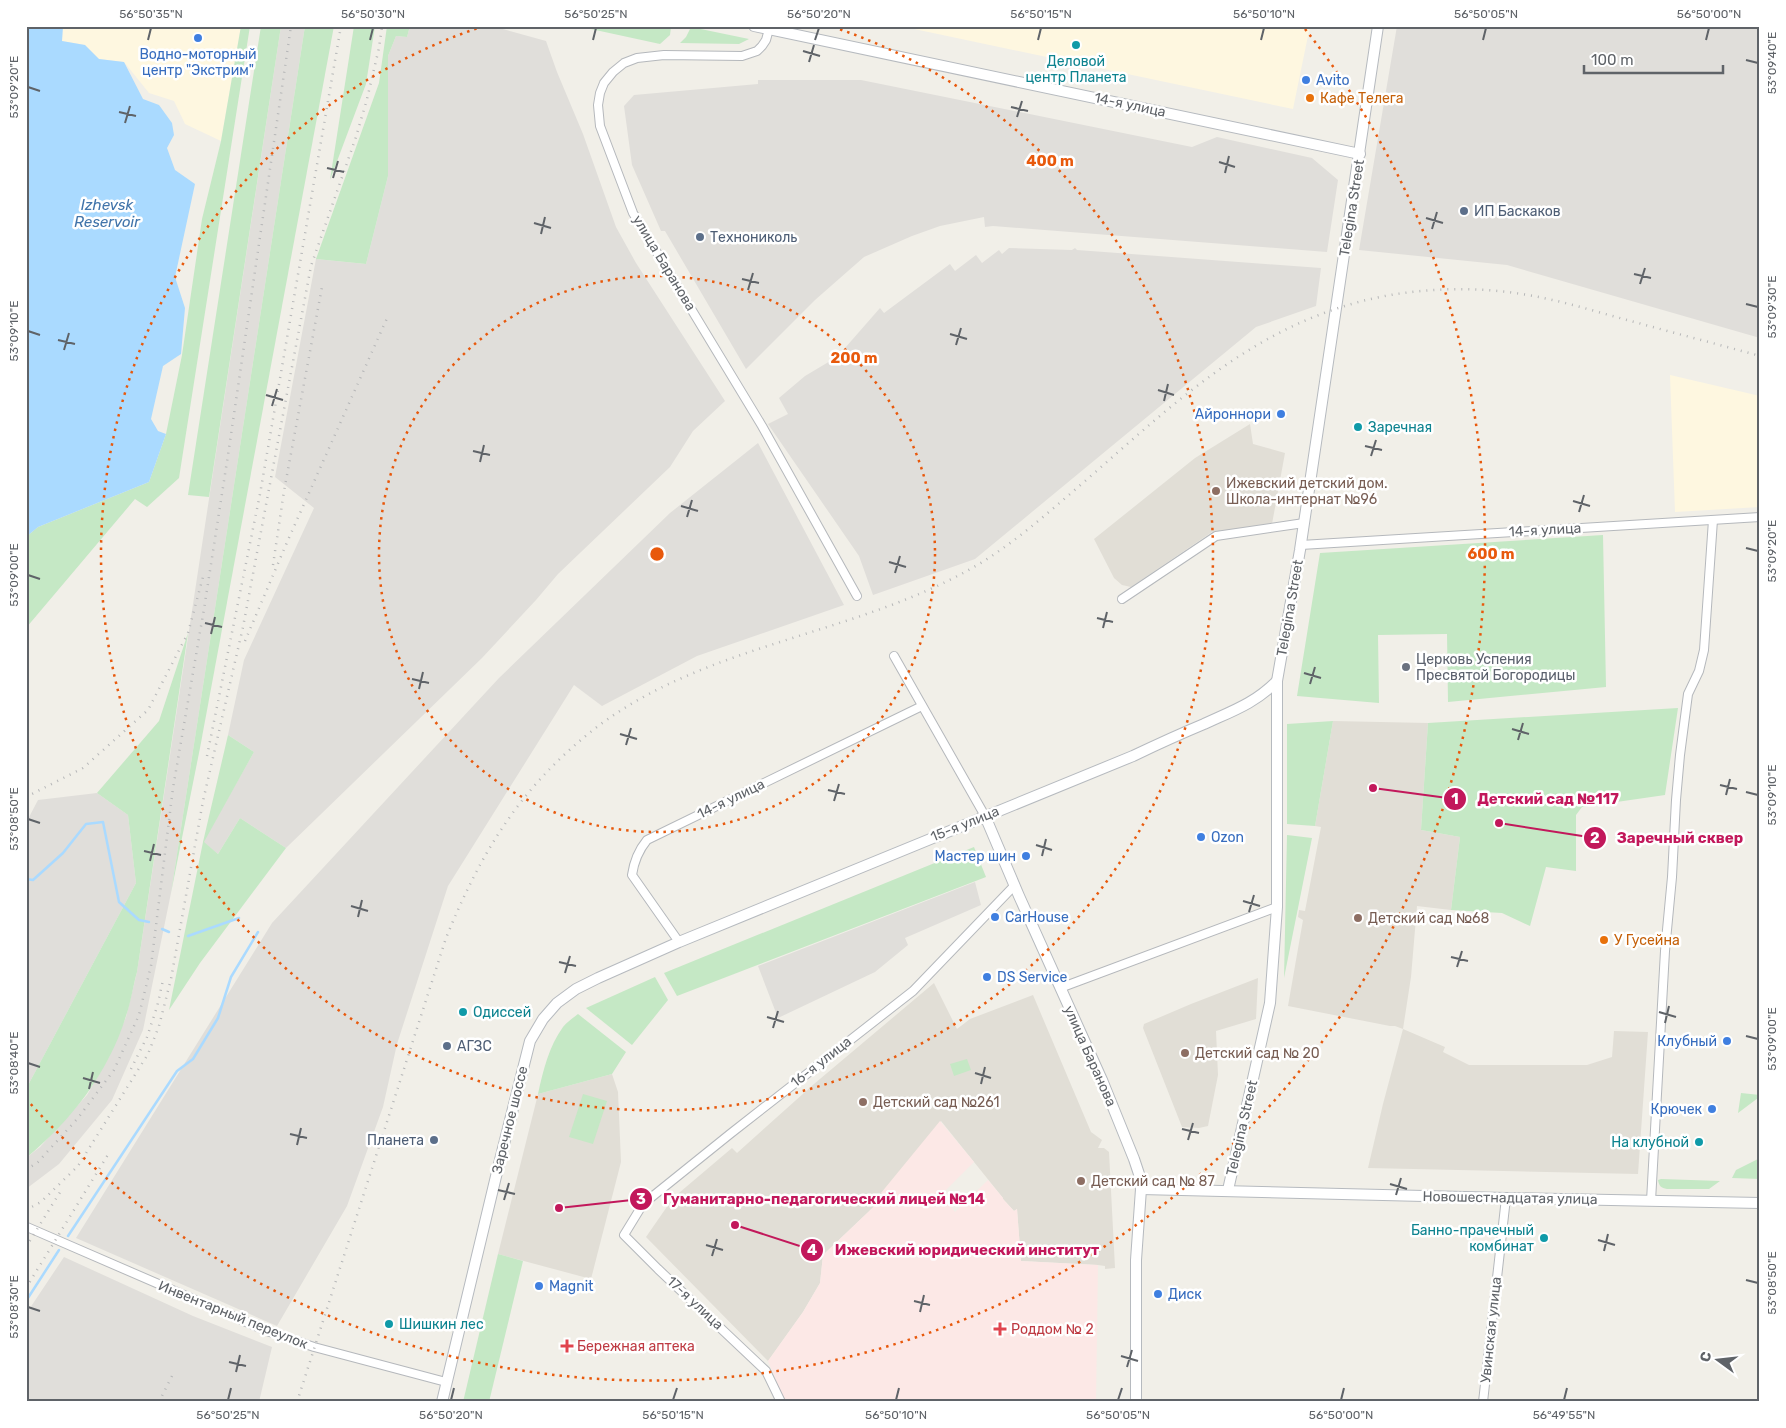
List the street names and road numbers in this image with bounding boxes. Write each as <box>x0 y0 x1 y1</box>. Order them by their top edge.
street label: 14-я улица <box>1093 89 1167 121</box>
street label: Telegina Street <box>1336 158 1368 258</box>
street label: улица Баранова <box>629 212 699 314</box>
street label: 14-я улица <box>1508 520 1582 540</box>
street label: Telegina Street <box>1273 558 1307 658</box>
street label: 14-я улица <box>695 775 767 823</box>
street label: 15-я улица <box>928 803 1002 845</box>
street label: улица Баранова <box>1060 1003 1120 1109</box>
street label: 16-я улица <box>787 1033 855 1091</box>
street label: Заречное шоссе <box>488 1064 532 1176</box>
street label: Telegina Street <box>1223 1078 1261 1178</box>
street label: Новошестнадцатая улица <box>1422 1188 1598 1208</box>
street label: 17-я улица <box>663 1273 727 1333</box>
street label: Увинская улица <box>1477 1276 1505 1384</box>
street label: Инвентарный переулок <box>156 1277 311 1353</box>

